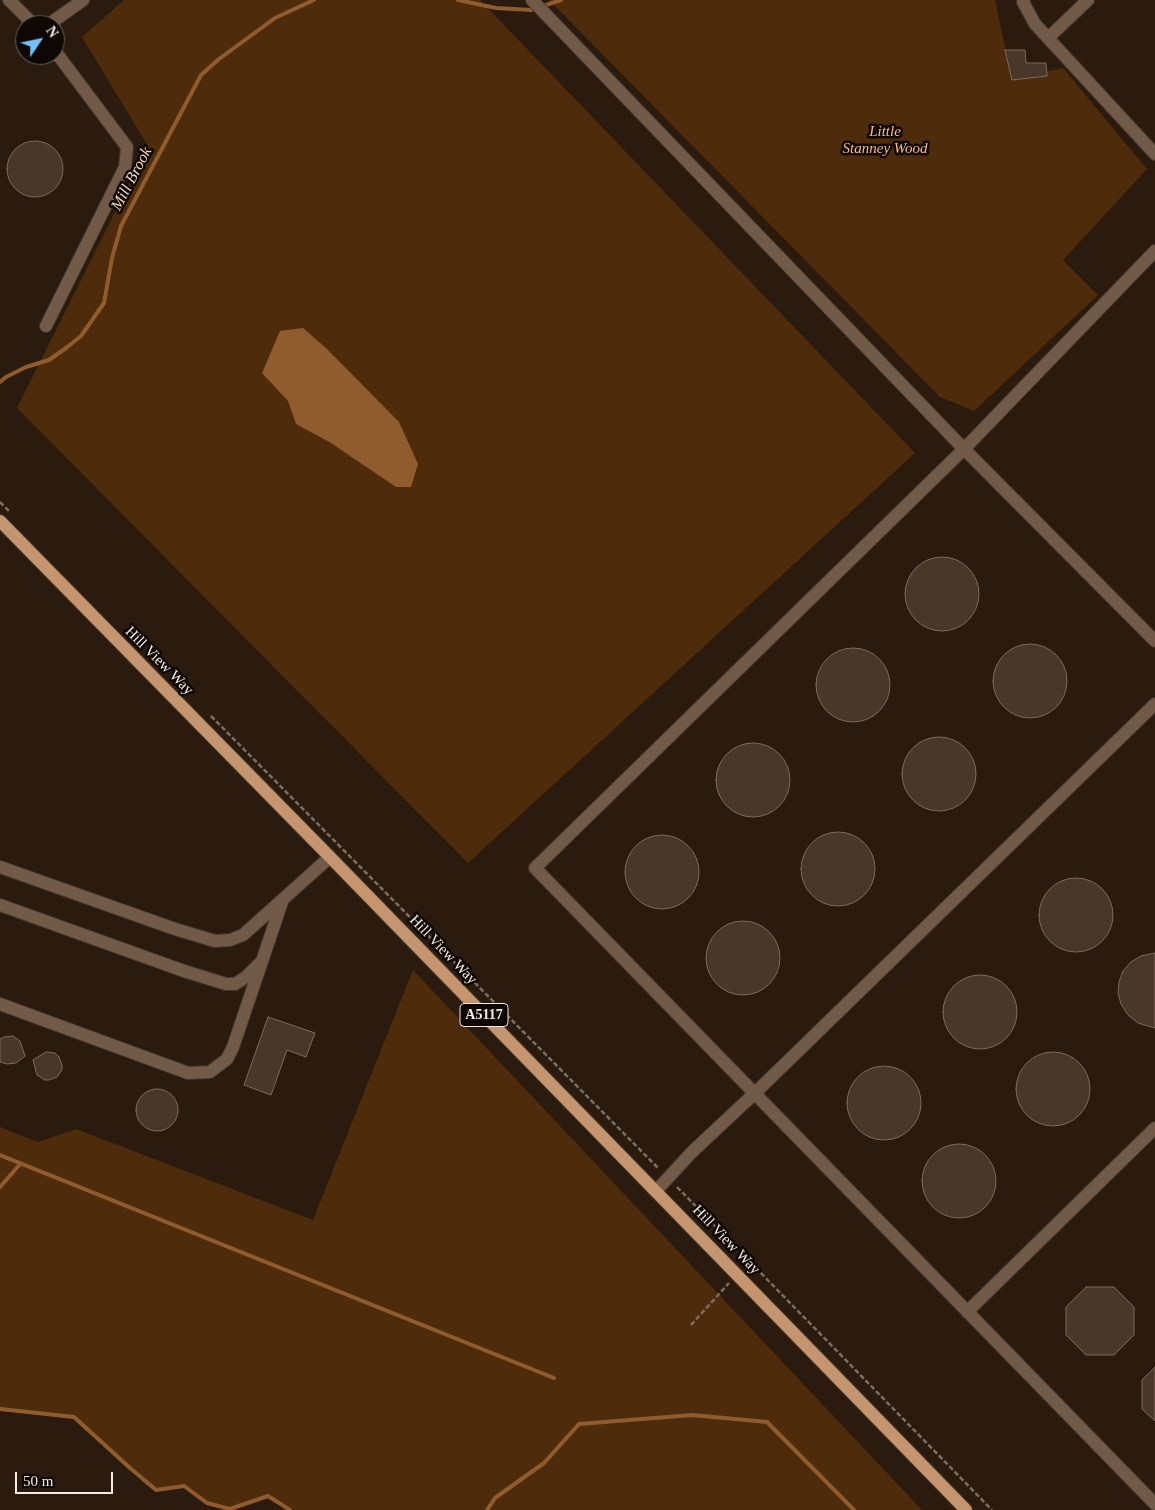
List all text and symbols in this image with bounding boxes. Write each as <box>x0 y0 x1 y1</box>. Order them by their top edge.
north arrow <box>15 15 65 65</box>
text: N <box>43 24 61 40</box>
park label: Little Stanney Wood <box>843 123 927 158</box>
water label: Mill Brook <box>107 144 157 214</box>
street label: Hill View Way <box>121 623 197 699</box>
street label: Hill View Way <box>405 912 481 988</box>
road number: A5117 <box>460 1004 508 1026</box>
street label: Hill View Way <box>688 1202 764 1278</box>
scale bar <box>18 1462 115 1494</box>
text: 50 m <box>23 1473 53 1489</box>

